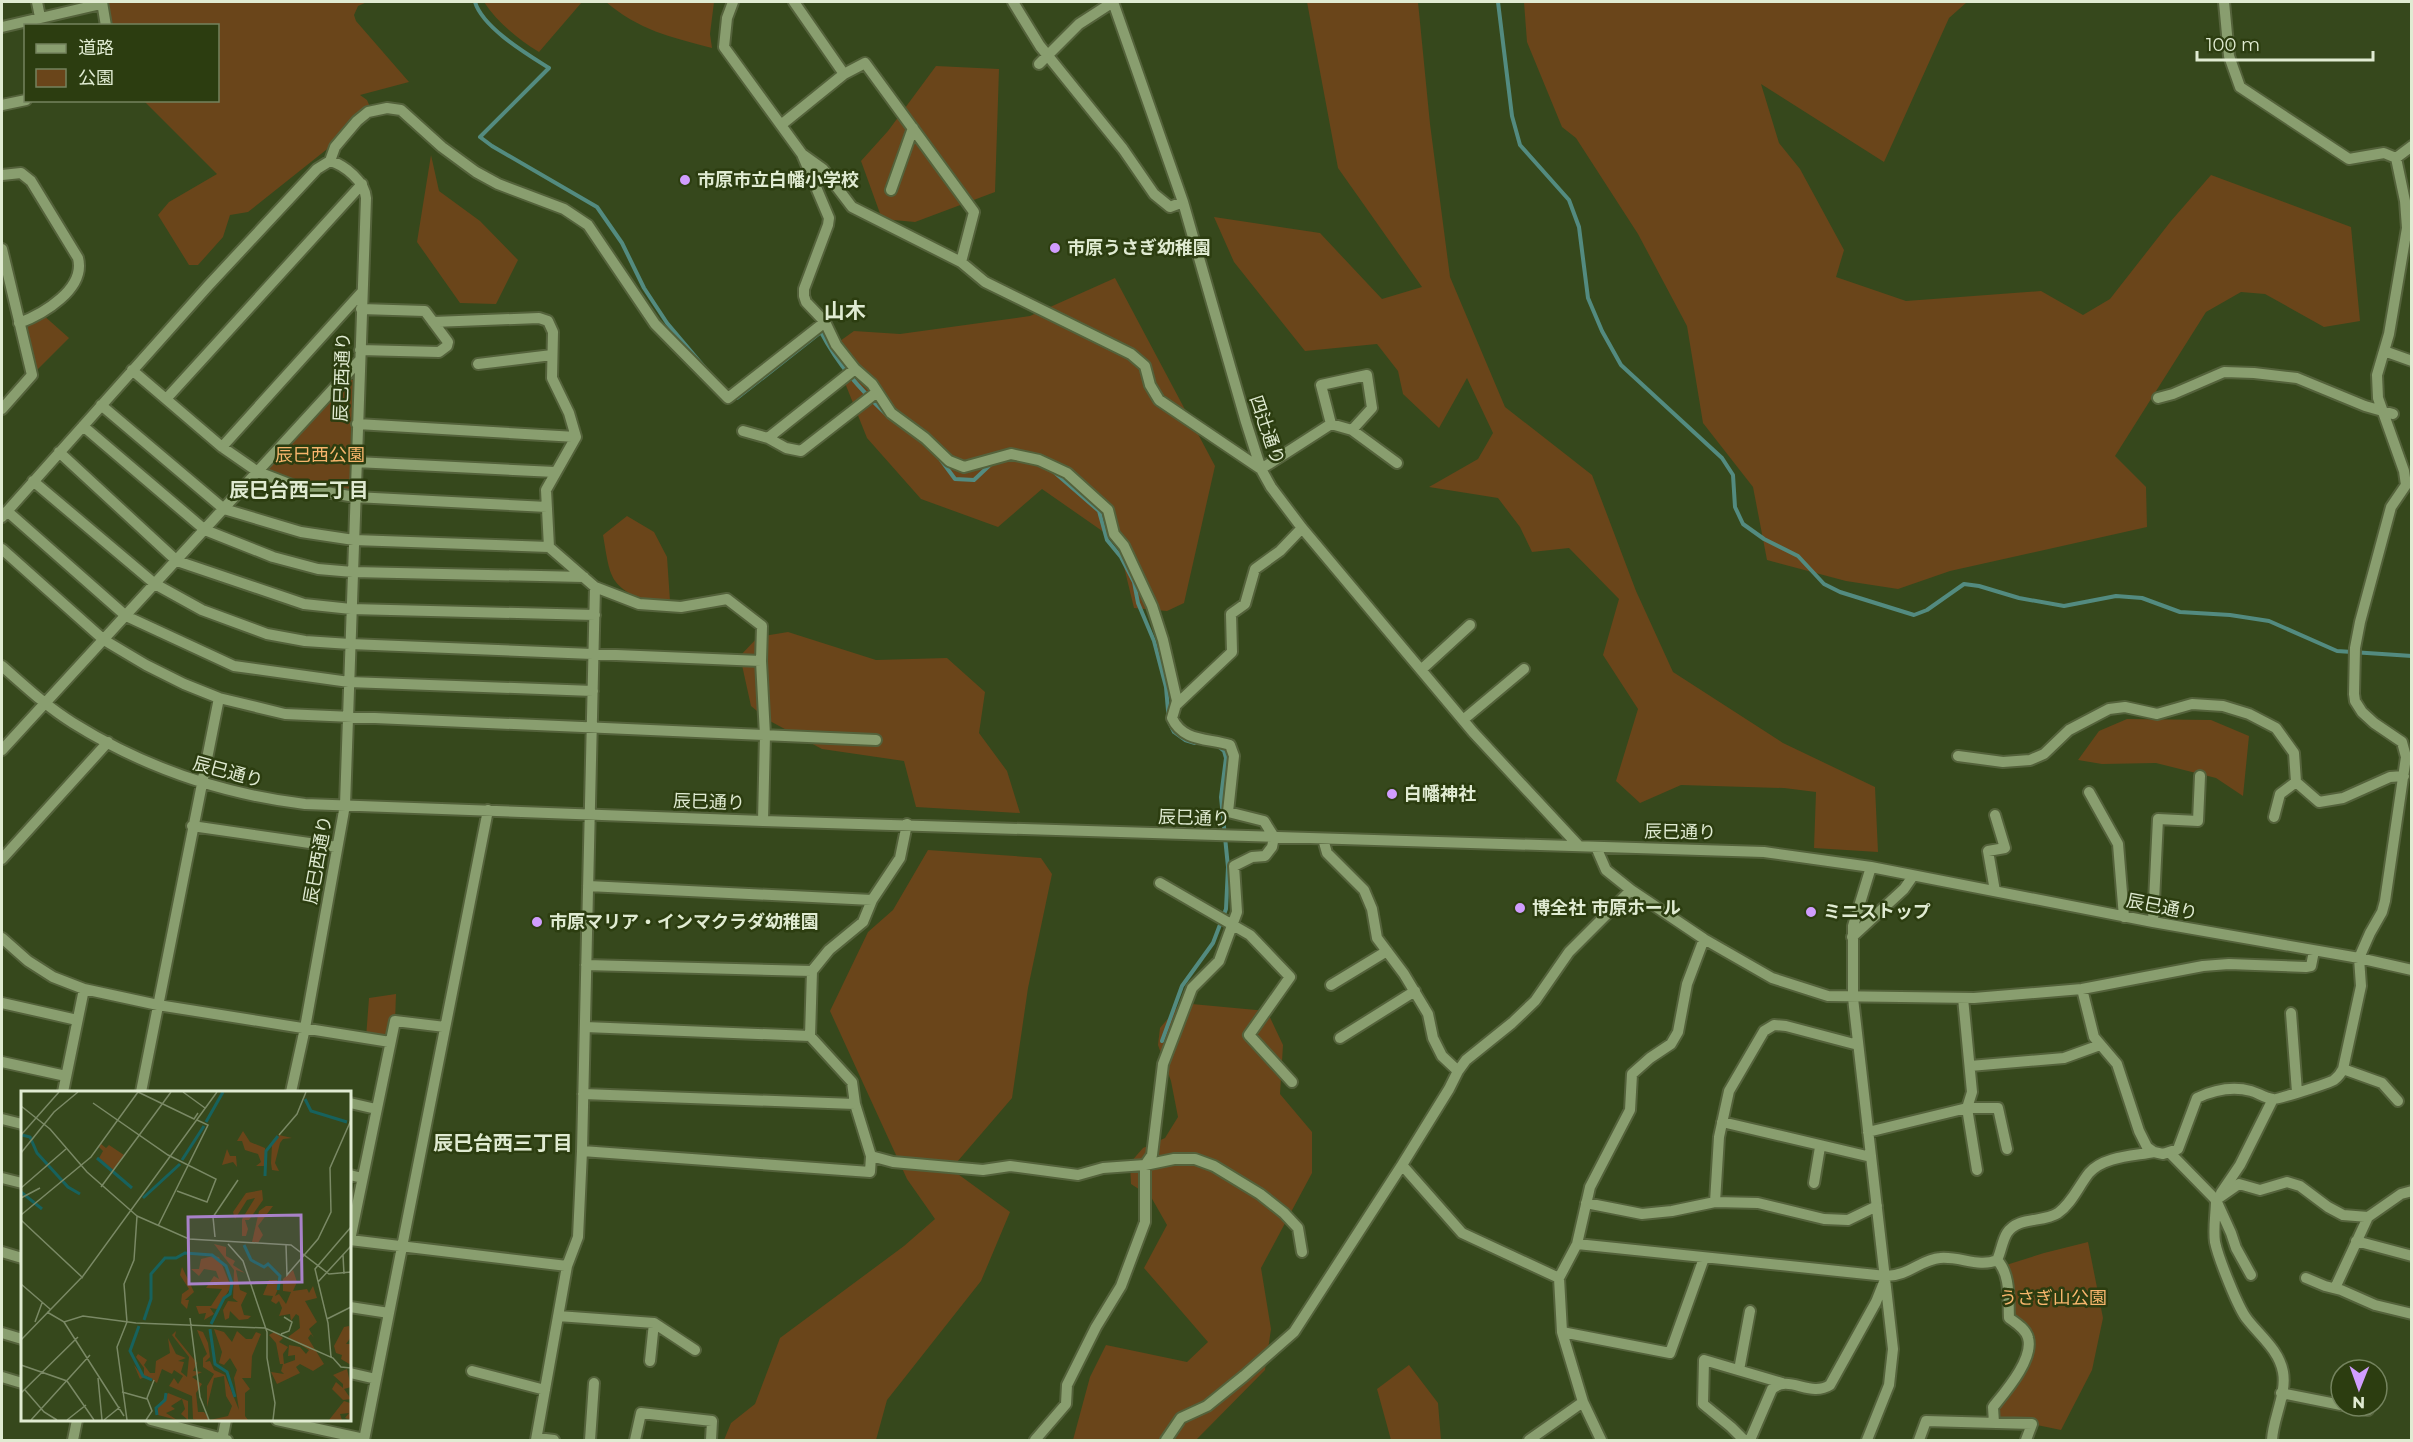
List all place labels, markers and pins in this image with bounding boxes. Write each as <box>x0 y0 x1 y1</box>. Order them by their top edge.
place label: 市原市立白幡小学校 <box>697 169 859 191</box>
marker: 市原市立白幡小学校 <box>678 173 692 187</box>
place label: 市原うさぎ幼稚園 <box>1067 237 1211 259</box>
marker: 市原うさぎ幼稚園 <box>1048 241 1062 255</box>
place label: 白幡神社 <box>1404 783 1476 805</box>
marker: 白幡神社 <box>1385 787 1399 801</box>
place label: 博全社 市原ホール <box>1532 897 1681 919</box>
marker: 博全社 市原ホール <box>1513 901 1527 915</box>
place label: ミニストップ <box>1823 901 1931 923</box>
marker: ミニストップ <box>1804 905 1818 919</box>
place label: 市原マリア・インマクラダ幼稚園 <box>549 911 819 933</box>
marker: 市原マリア・インマクラダ幼稚園 <box>530 915 544 929</box>

